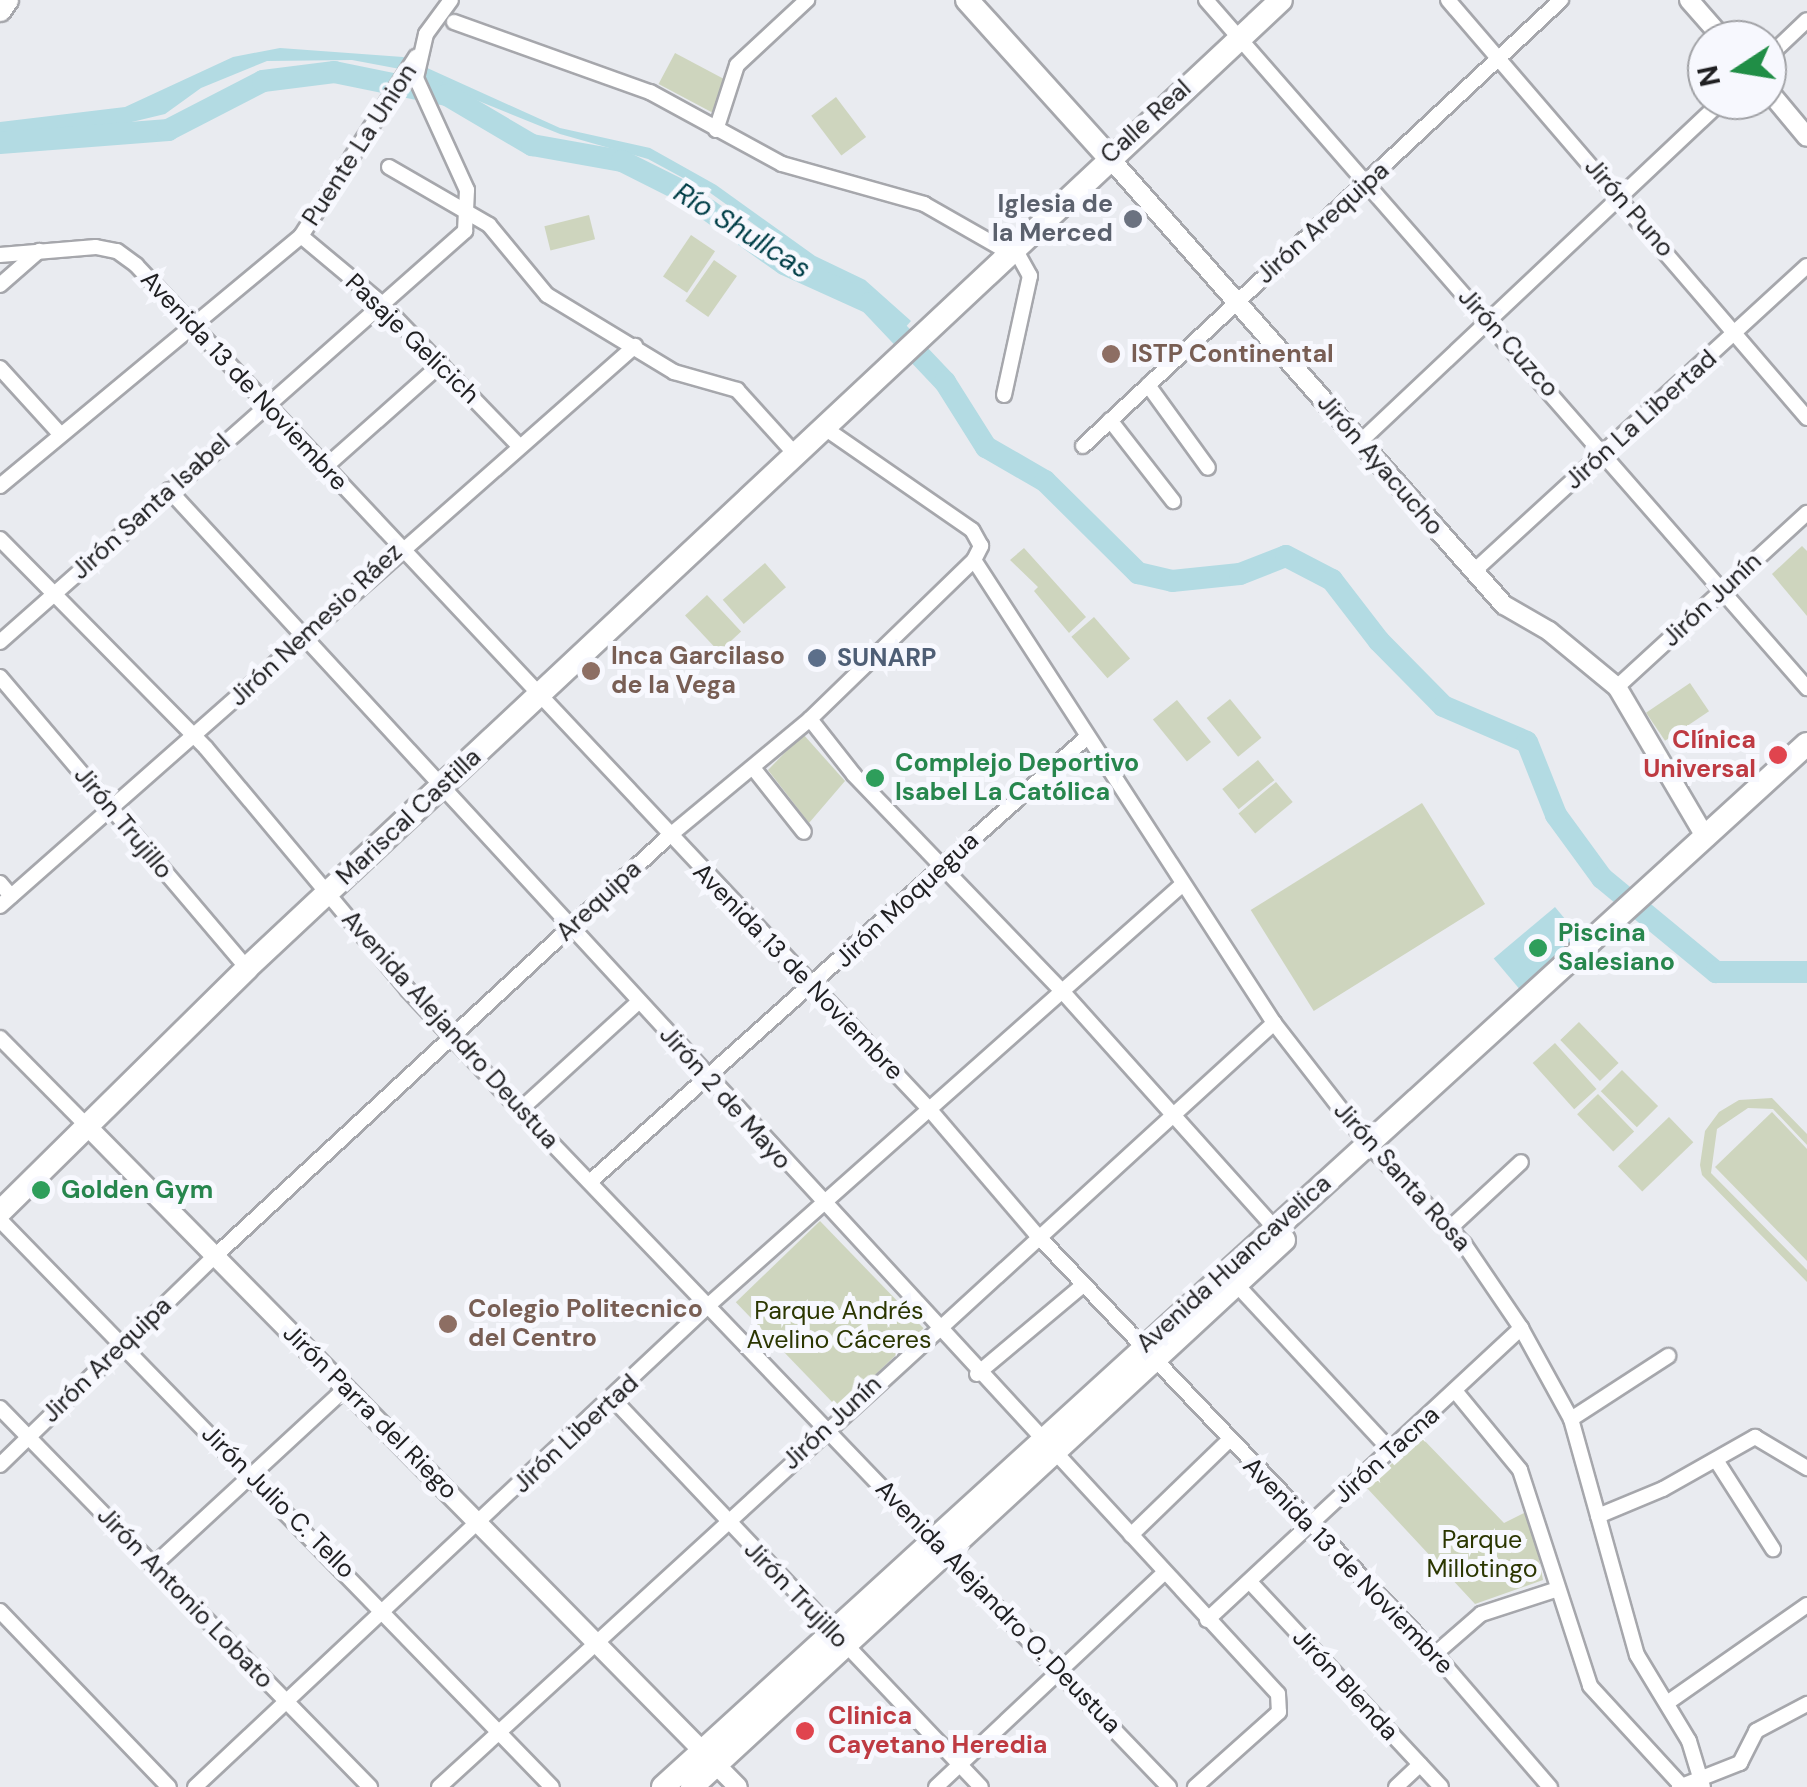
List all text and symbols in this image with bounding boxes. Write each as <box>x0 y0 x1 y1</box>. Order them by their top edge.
north arrow <box>1687 20 1787 120</box>
street label: Puente La Union <box>296 58 424 232</box>
text: N <box>1689 62 1729 90</box>
street label: Calle Real <box>1095 74 1197 170</box>
street label: Jirón Puno <box>1578 152 1680 264</box>
street label: Jirón Arequipa <box>1251 156 1395 290</box>
water label: Río Shullcas <box>668 176 816 286</box>
place label: Iglesia de la Merced <box>992 190 1113 249</box>
marker: Iglesia de la Merced <box>1122 208 1144 230</box>
street label: Avenida 13 de Noviembre <box>134 265 354 497</box>
street label: Pasaje Gelicich <box>339 268 485 410</box>
street label: Jirón Cuzco <box>1451 282 1565 404</box>
place label: ISTP Continental <box>1131 339 1334 369</box>
marker: ISTP Continental <box>1100 343 1122 365</box>
street label: Jirón La Libertad <box>1559 344 1723 496</box>
street label: Jirón Ayacucho <box>1311 388 1449 542</box>
street label: Jirón Santa Isabel <box>66 428 236 586</box>
street label: Jirón Nemesio Ráez <box>224 537 408 713</box>
street label: Jirón Junín <box>1656 547 1768 653</box>
place label: Inca Garcilaso de la Vega <box>611 642 785 701</box>
place label: SUNARP <box>837 643 936 673</box>
marker: SUNARP <box>806 647 828 669</box>
marker: Inca Garcilaso de la Vega <box>580 660 602 682</box>
place label: Clínica Universal <box>1643 726 1756 785</box>
street label: Mariscal Castilla <box>331 742 487 892</box>
marker: Clínica Universal <box>1765 742 1791 768</box>
place label: Complejo Deportivo Isabel La Católica <box>895 749 1139 808</box>
street label: Jirón Trujillo <box>67 761 179 885</box>
marker: Complejo Deportivo Isabel La Católica <box>864 767 886 789</box>
street label: Jirón Moquegua <box>829 826 985 974</box>
street label: Arequipa <box>550 854 648 948</box>
street label: Avenida 13 de Noviembre <box>687 857 909 1087</box>
street label: Avenida Alejandro Deustua <box>335 905 565 1155</box>
place label: Piscina Salesiano <box>1558 919 1675 978</box>
marker: Piscina Salesiano <box>1527 937 1549 959</box>
street label: Jirón 2 de Mayo <box>653 1020 797 1176</box>
street label: Jirón Santa Rosa <box>1327 1096 1477 1258</box>
street label: Avenida Huancavelica <box>1131 1169 1337 1359</box>
place label: Golden Gym <box>61 1175 213 1205</box>
marker: Golden Gym <box>30 1179 52 1201</box>
street label: Jirón Arequipa <box>36 1291 178 1429</box>
place label: Colegio Politecnico del Centro <box>468 1295 703 1354</box>
park label: Parque Andrés Avelino Cáceres <box>746 1297 932 1356</box>
marker: Colegio Politecnico del Centro <box>437 1313 459 1335</box>
street label: Jirón Parra del Riego <box>276 1318 464 1506</box>
street label: Jirón Libertad <box>507 1368 645 1500</box>
street label: Jirón Junín <box>776 1370 888 1476</box>
street label: Jirón Tacna <box>1328 1400 1446 1510</box>
street label: Jirón Julio C. Tello <box>195 1419 361 1585</box>
street label: Avenida 13 de Noviembre <box>1237 1451 1459 1681</box>
street label: Avenida Alejandro O. Deustua <box>869 1474 1127 1740</box>
street label: Jirón Antonio Lobato <box>91 1501 279 1695</box>
park label: Parque Millotingo <box>1427 1526 1537 1585</box>
street label: Jirón Trujillo <box>738 1535 854 1655</box>
street label: Jirón Blenda <box>1286 1623 1404 1747</box>
place label: Clinica Cayetano Heredia <box>828 1702 1047 1761</box>
marker: Clinica Cayetano Heredia <box>792 1718 818 1744</box>

